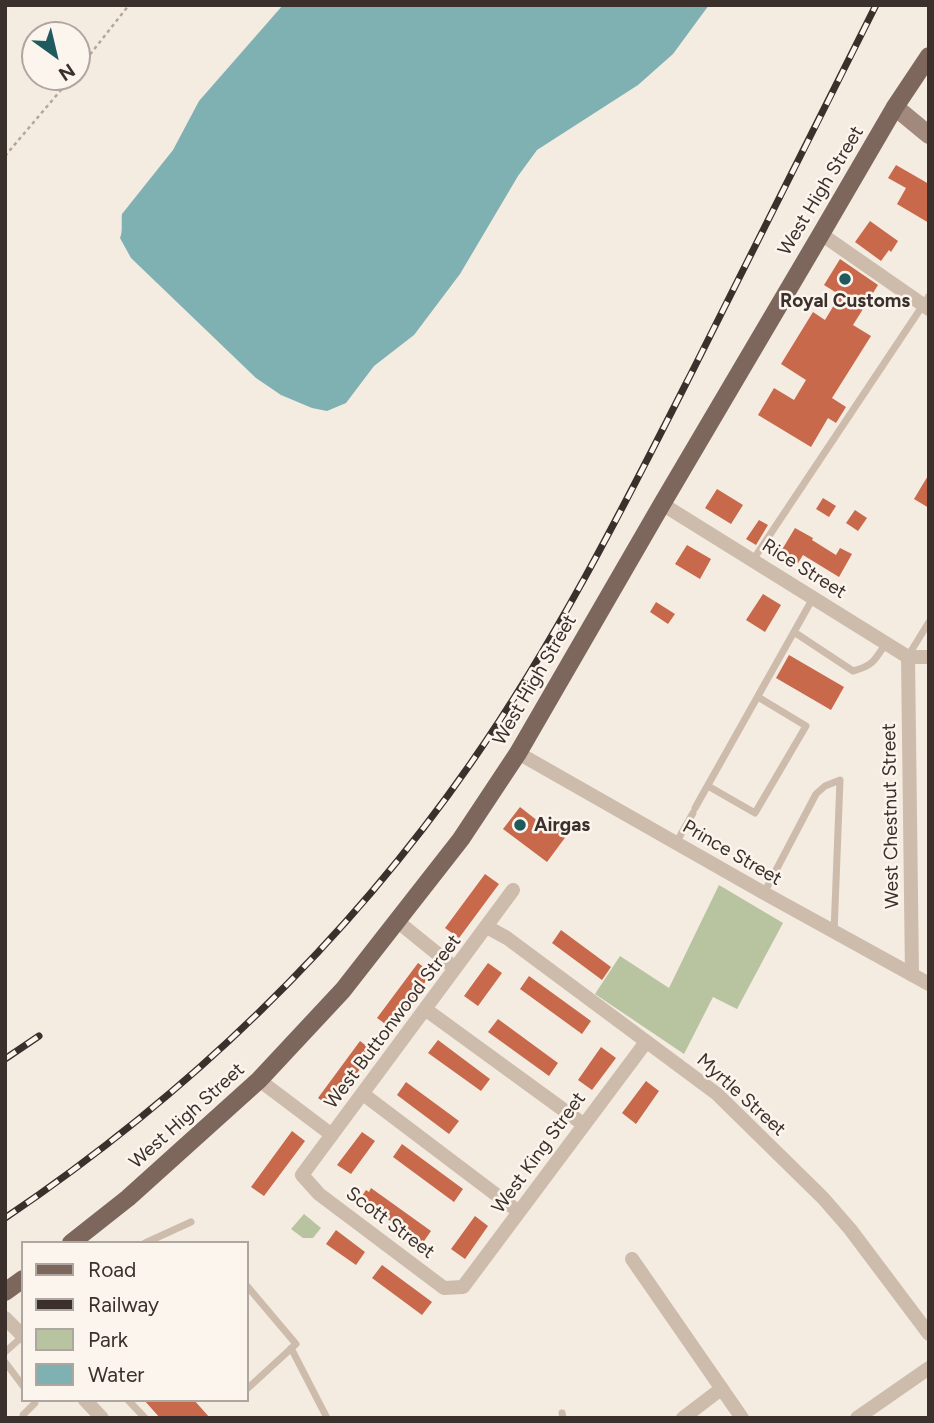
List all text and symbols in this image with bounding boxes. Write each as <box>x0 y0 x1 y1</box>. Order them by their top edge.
north arrow <box>21 21 91 91</box>
text: N <box>54 59 79 86</box>
street label: West High Street <box>773 122 869 260</box>
marker: Royal Customs <box>837 271 853 287</box>
place label: Royal Customs <box>780 290 910 312</box>
street label: Rice Street <box>758 534 850 604</box>
street label: West High Street <box>488 611 582 749</box>
street label: West Chestnut Street <box>878 723 904 909</box>
place label: Airgas <box>534 814 590 836</box>
street label: Prince Street <box>678 815 786 891</box>
marker: Airgas <box>512 817 528 833</box>
street label: West Buttonwood Street <box>320 930 466 1114</box>
street label: Myrtle Street <box>692 1049 790 1141</box>
street label: West High Street <box>125 1058 249 1174</box>
street label: West King Street <box>487 1088 591 1218</box>
street label: Scott Street <box>341 1182 439 1264</box>
legend <box>21 1241 248 1402</box>
text: Road <box>88 1257 136 1282</box>
text: Railway <box>88 1292 159 1317</box>
text: Park <box>88 1327 128 1352</box>
text: Water <box>88 1362 144 1387</box>

